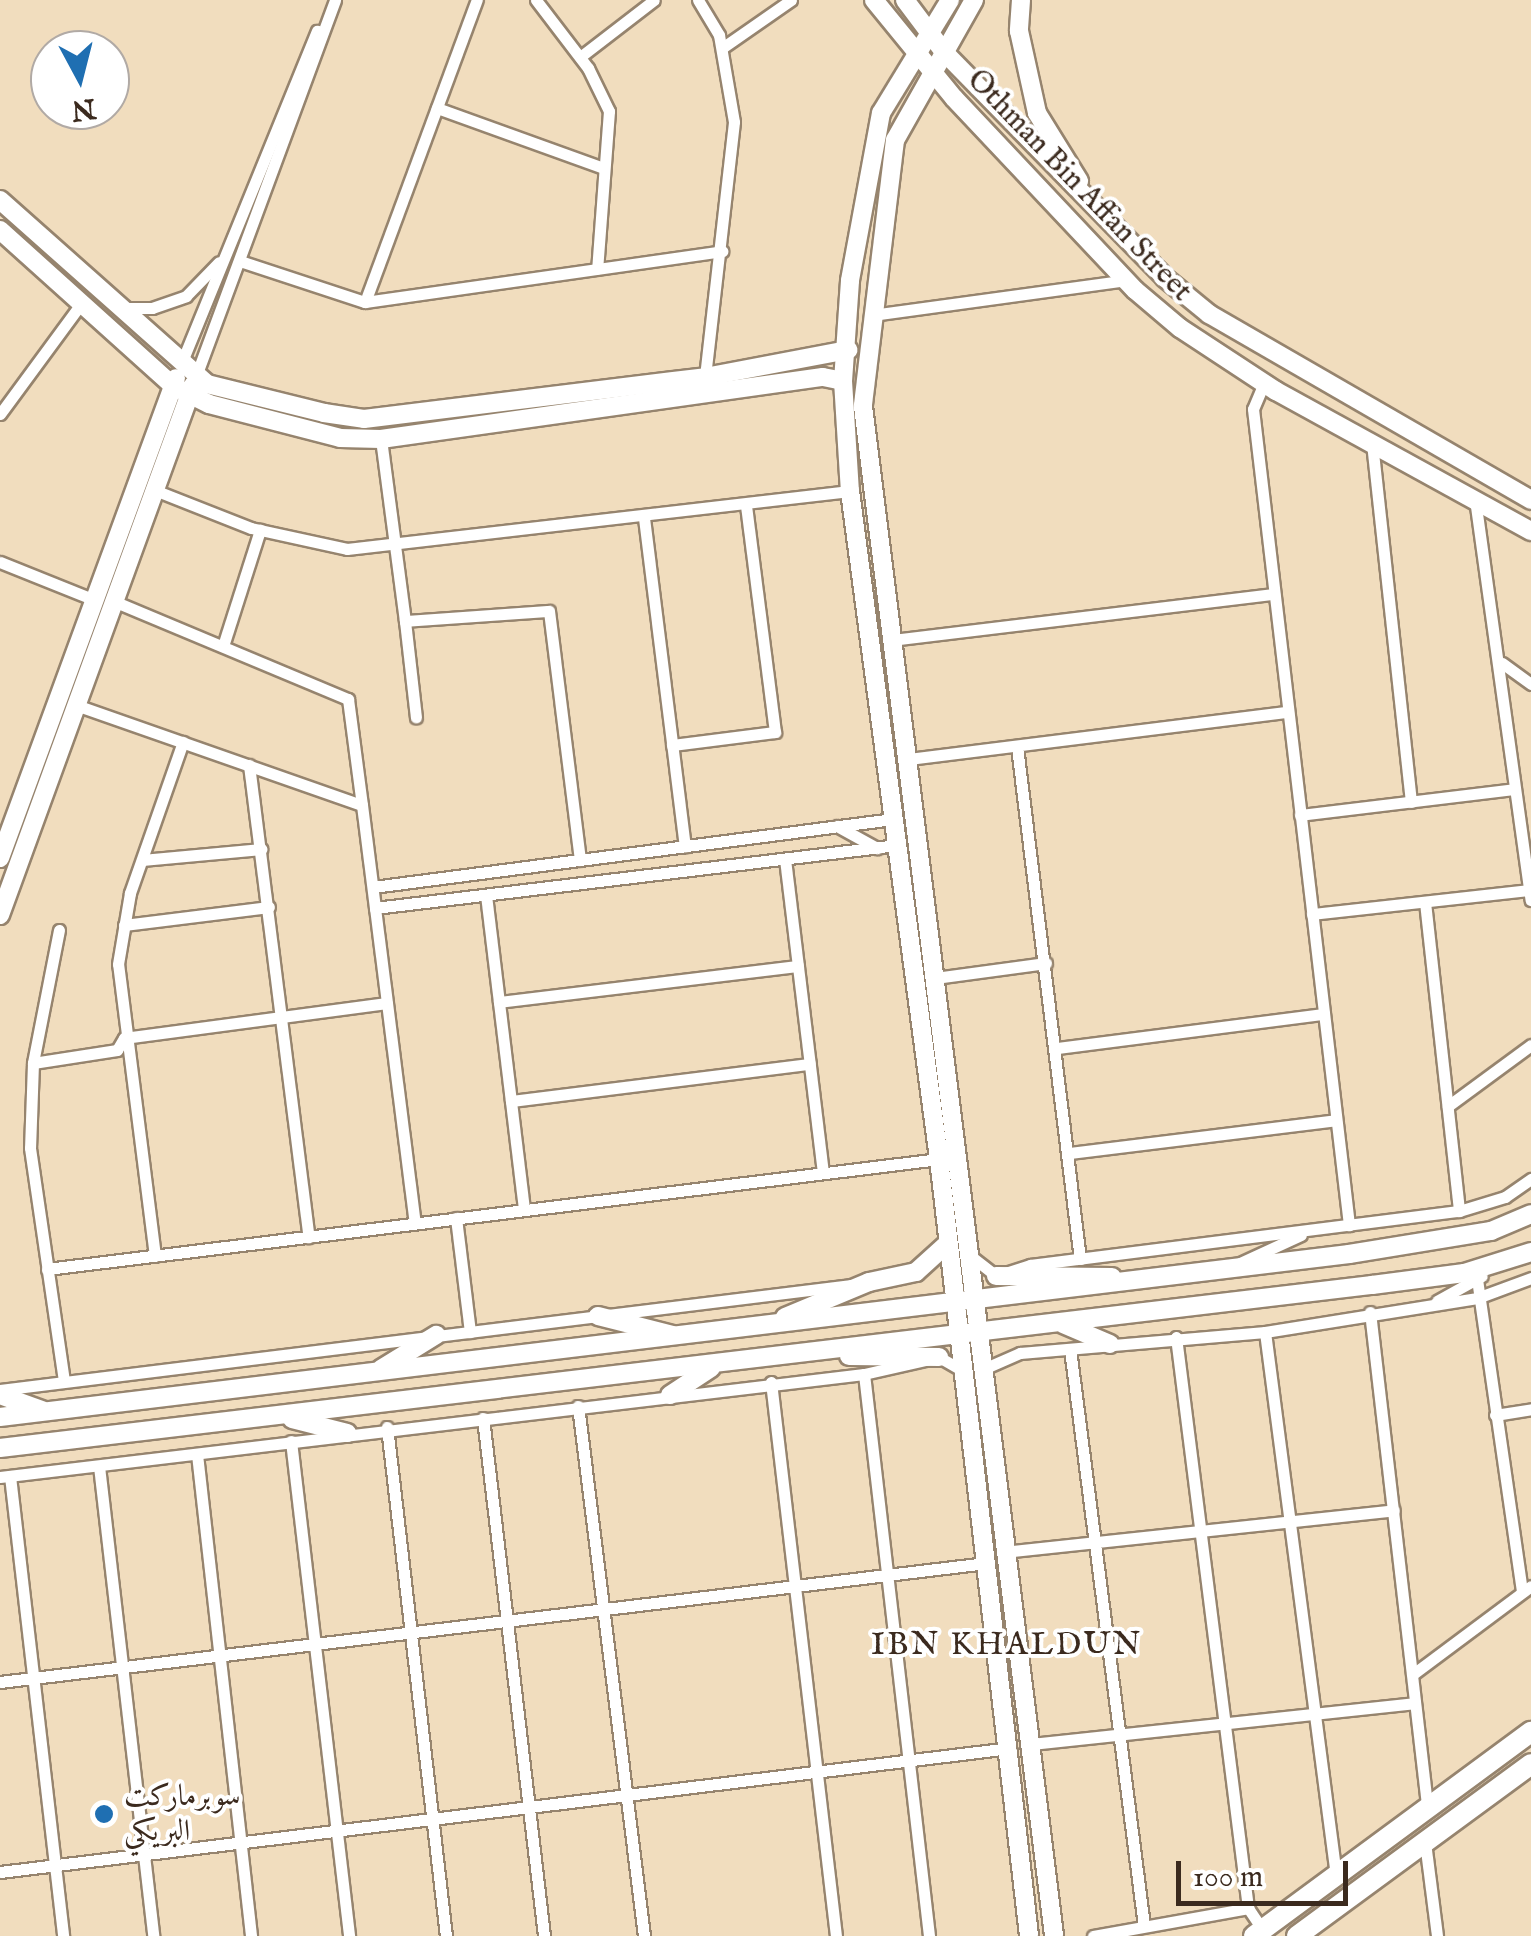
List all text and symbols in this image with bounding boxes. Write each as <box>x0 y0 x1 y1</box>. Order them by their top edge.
north arrow <box>30 30 130 130</box>
street label: Othman Bin Affan Street <box>959 63 1199 309</box>
text: N <box>69 89 98 127</box>
district label: IBN KHALDUN <box>871 1627 1143 1665</box>
place label: سوبرماركت البريكي <box>124 1779 241 1850</box>
marker: سوبرماركت البريكي <box>93 1803 115 1825</box>
scale bar <box>1181 1841 1354 1903</box>
text: 100 m <box>1193 1859 1263 1897</box>

